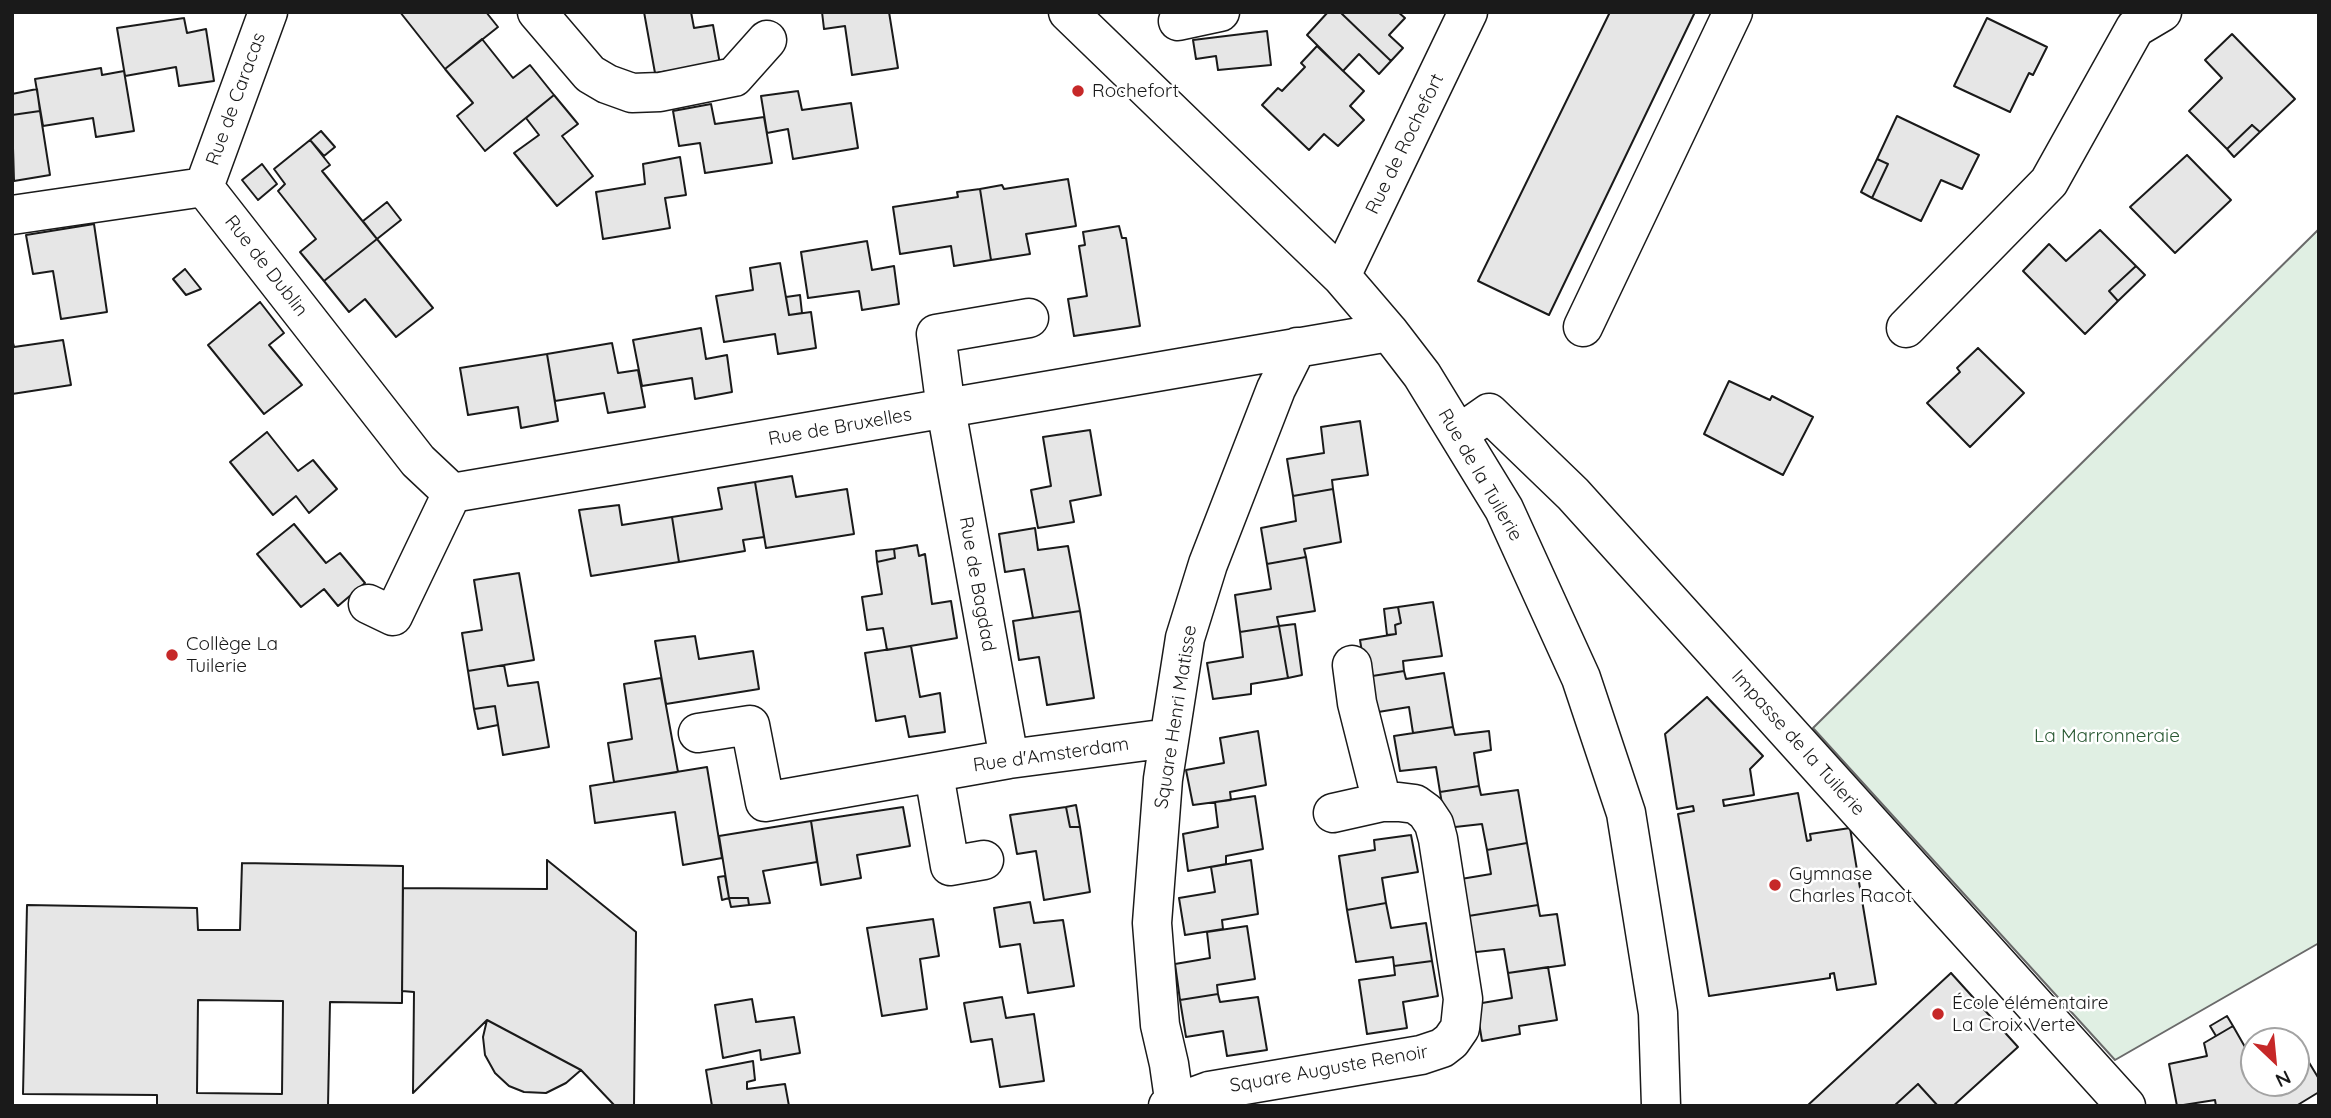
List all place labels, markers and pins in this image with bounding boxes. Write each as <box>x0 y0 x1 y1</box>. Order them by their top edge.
place label: Rochefort <box>1092 80 1179 102</box>
marker: Rochefort <box>1070 83 1086 99</box>
place label: Collège La Tuilerie <box>186 633 278 677</box>
marker: Collège La Tuilerie <box>164 647 180 663</box>
place label: Gymnase Charles Racot <box>1789 863 1912 907</box>
marker: Gymnase Charles Racot <box>1767 877 1783 893</box>
place label: École élémentaire La Croix Verte <box>1952 992 2109 1036</box>
marker: École élémentaire La Croix Verte <box>1930 1006 1946 1022</box>

